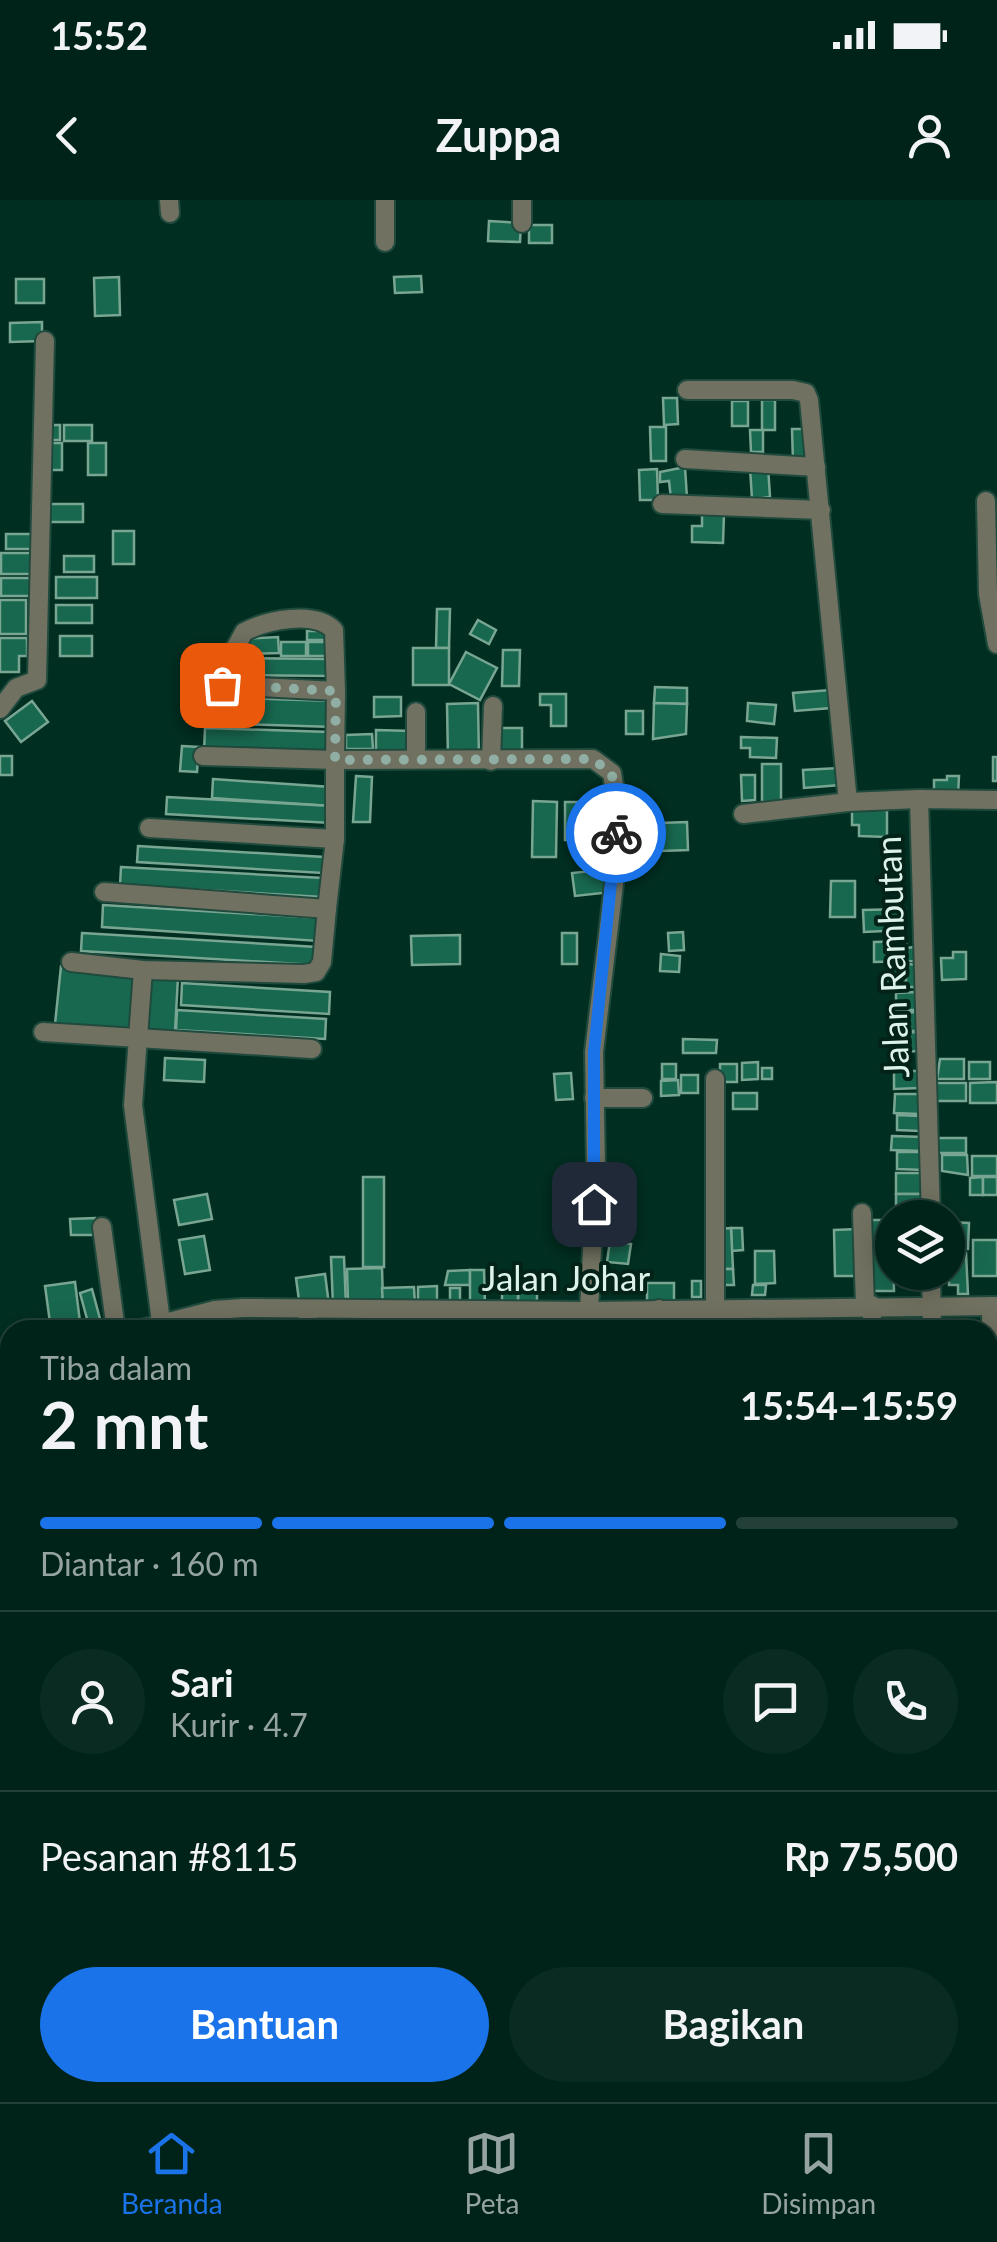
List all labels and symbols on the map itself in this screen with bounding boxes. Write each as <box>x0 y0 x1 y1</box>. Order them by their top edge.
pin <box>180 643 265 728</box>
courier <box>566 783 666 883</box>
street label: Jalan Rambutan <box>866 835 916 1079</box>
pin <box>552 1162 637 1247</box>
street label: Jalan Johar <box>482 1256 650 1298</box>

